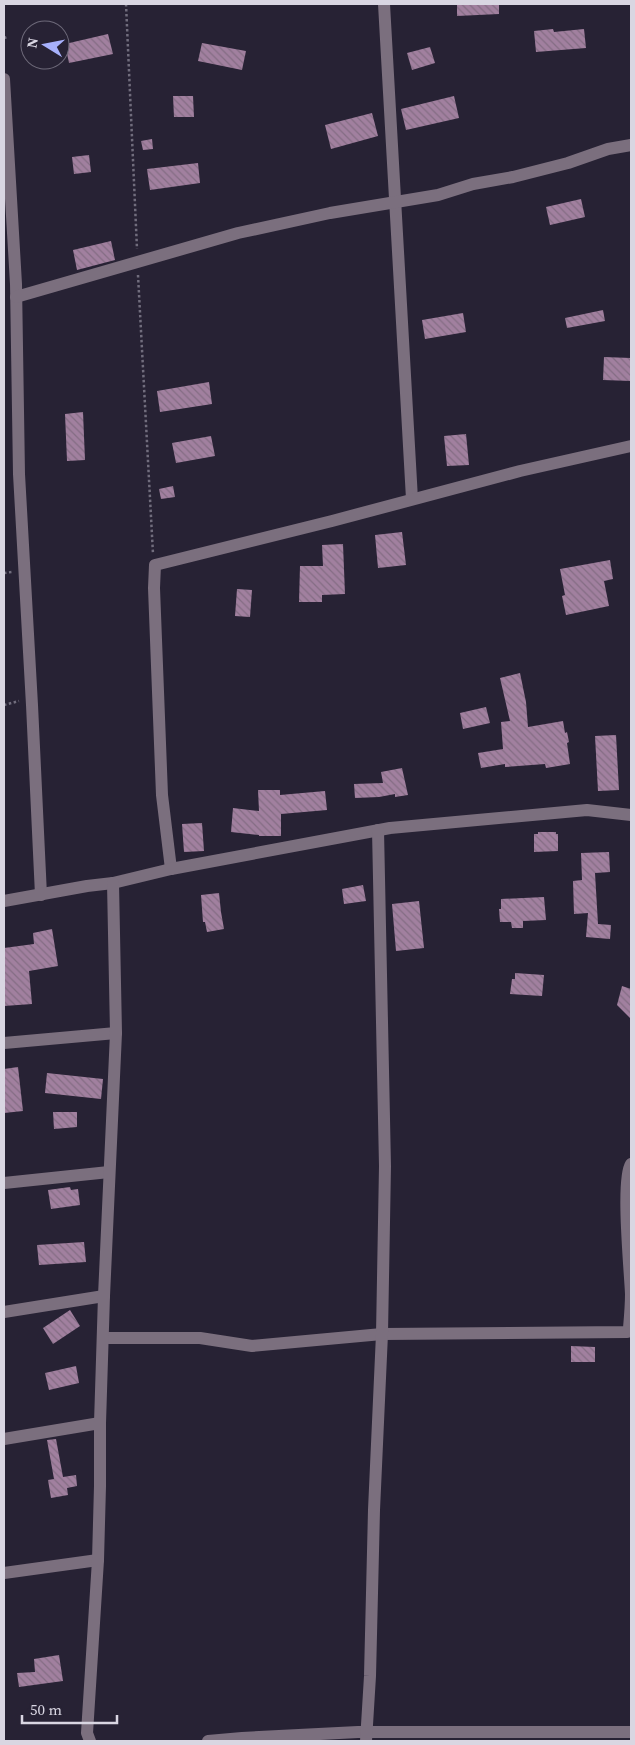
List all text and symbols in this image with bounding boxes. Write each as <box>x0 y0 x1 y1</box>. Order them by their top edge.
north arrow <box>20 20 70 70</box>
text: N <box>21 36 43 50</box>
scale bar <box>22 1692 118 1724</box>
text: 50 m <box>30 1699 62 1720</box>

